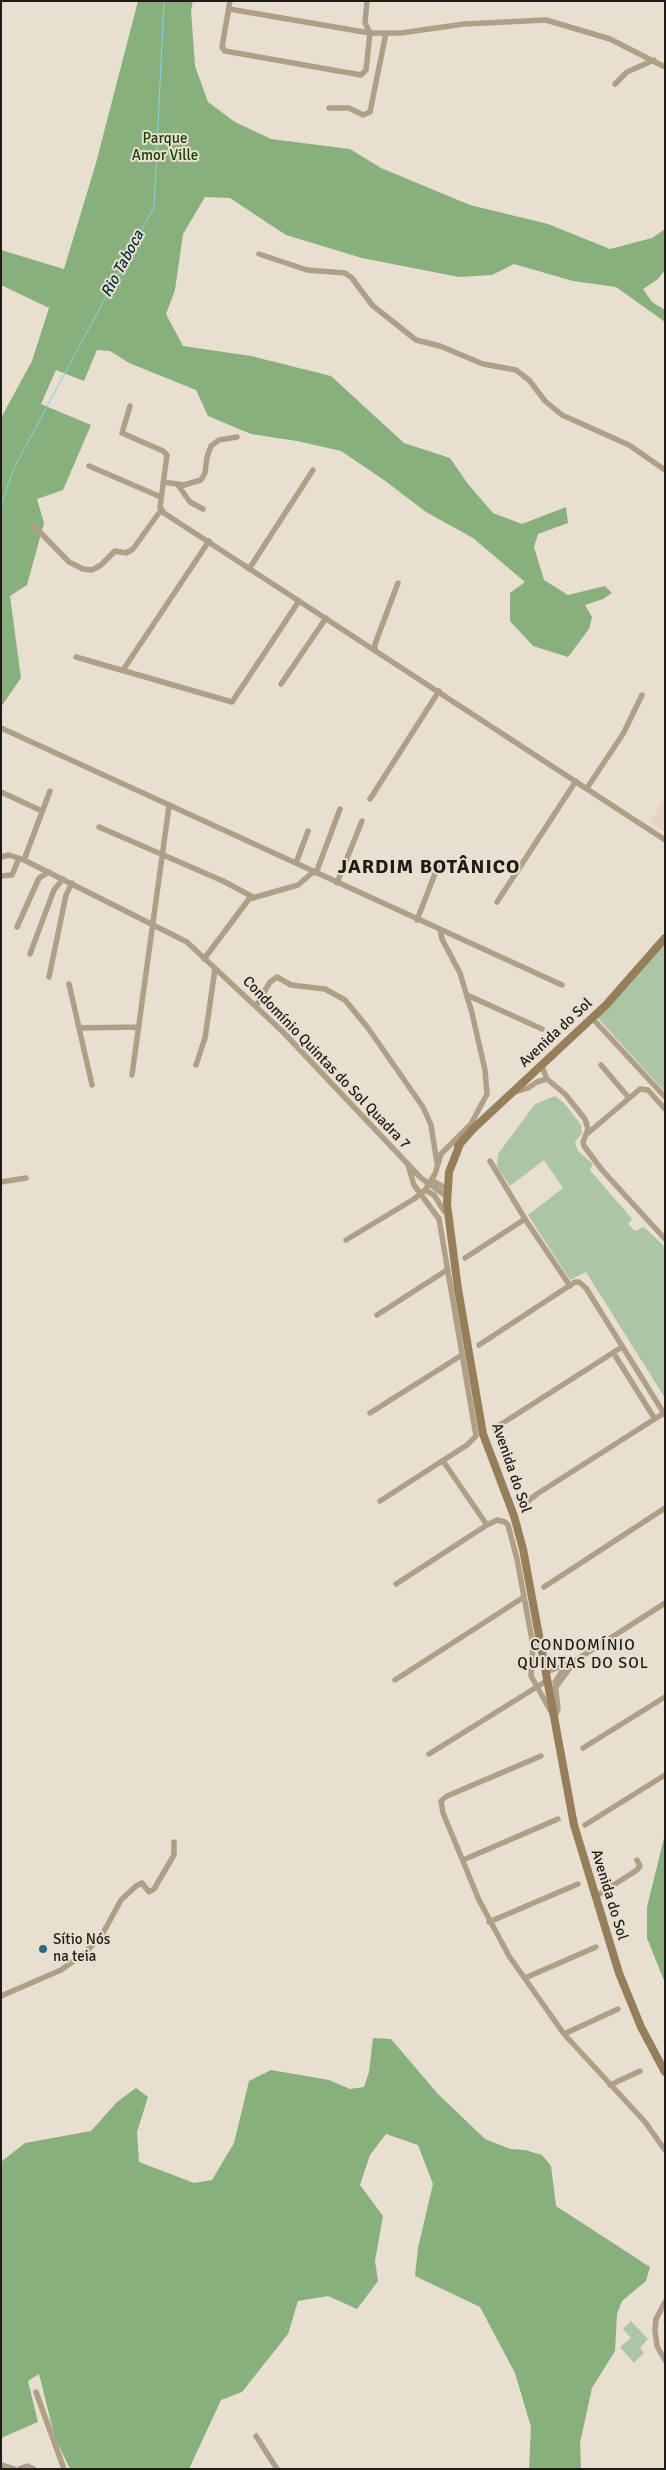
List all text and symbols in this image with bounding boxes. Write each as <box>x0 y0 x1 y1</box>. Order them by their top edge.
park label: Parque Amor Ville <box>132 130 198 165</box>
water label: Rio Taboca <box>97 227 149 301</box>
district label: JARDIM BOTÂNICO <box>336 856 522 880</box>
street label: Condomínio Quintas do Sol Quadra 7 <box>238 973 414 1153</box>
street label: Avenida do Sol <box>516 994 596 1072</box>
street label: Avenida do Sol <box>487 1421 535 1515</box>
district label: CONDOMÍNIO QUINTAS DO SOL <box>515 1636 651 1674</box>
street label: Avenida do Sol <box>587 1848 631 1942</box>
place label: Sítio Nós na teia <box>53 1931 110 1966</box>
marker: Sítio Nós na teia <box>37 1943 49 1955</box>

